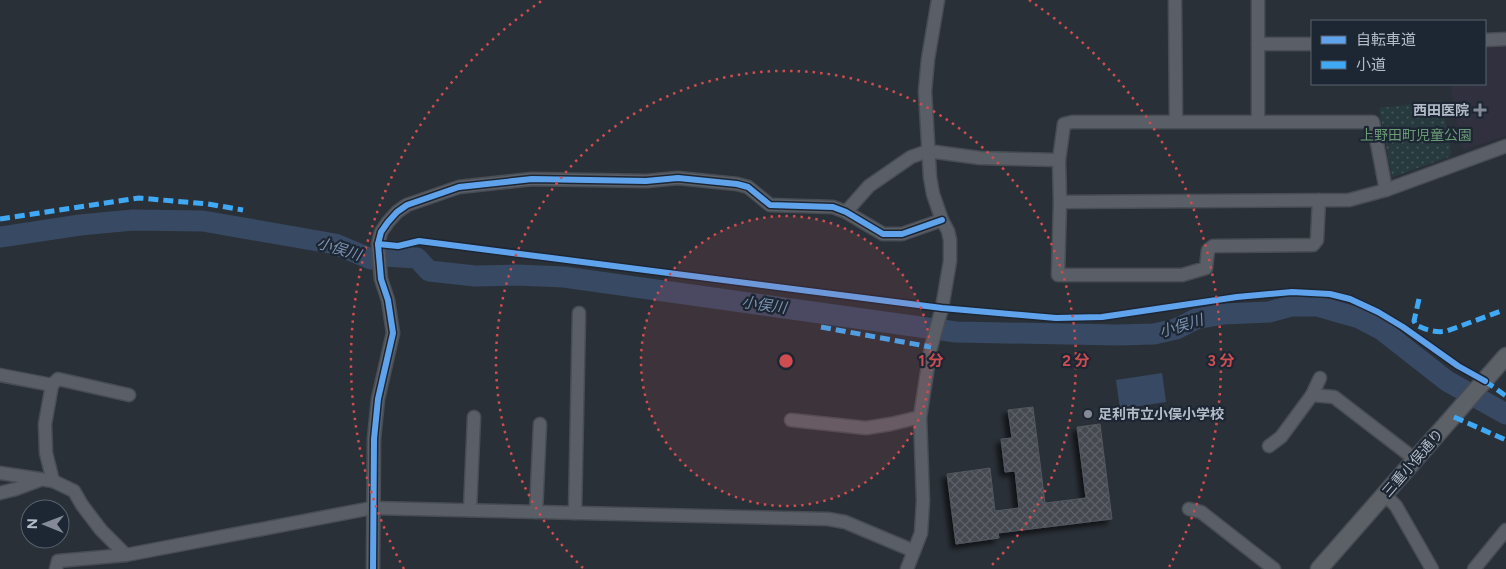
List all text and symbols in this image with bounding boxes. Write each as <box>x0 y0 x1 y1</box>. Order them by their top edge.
legend <box>1311 20 1486 85</box>
text: 自転車道 <box>1356 31 1416 49</box>
text: 小道 <box>1356 56 1386 74</box>
place label: 西田医院 <box>1413 102 1469 119</box>
marker: 西田医院 <box>1473 103 1487 117</box>
park label: 上野田町児童公園 <box>1360 127 1472 144</box>
water label: 小俣川 <box>315 234 365 265</box>
water label: 小俣川 <box>740 293 790 317</box>
water label: 小俣川 <box>1157 310 1207 341</box>
centre of rings <box>777 352 795 370</box>
text: 1 分 <box>919 352 943 370</box>
text: 2 分 <box>1062 352 1090 370</box>
text: 3 分 <box>1208 352 1234 370</box>
place label: 足利市立小俣小学校 <box>1098 406 1224 423</box>
marker: 足利市立小俣小学校 <box>1082 408 1094 420</box>
street label: 三重小俣通り <box>1379 426 1447 500</box>
north arrow <box>20 499 70 549</box>
text: N <box>24 518 41 529</box>

